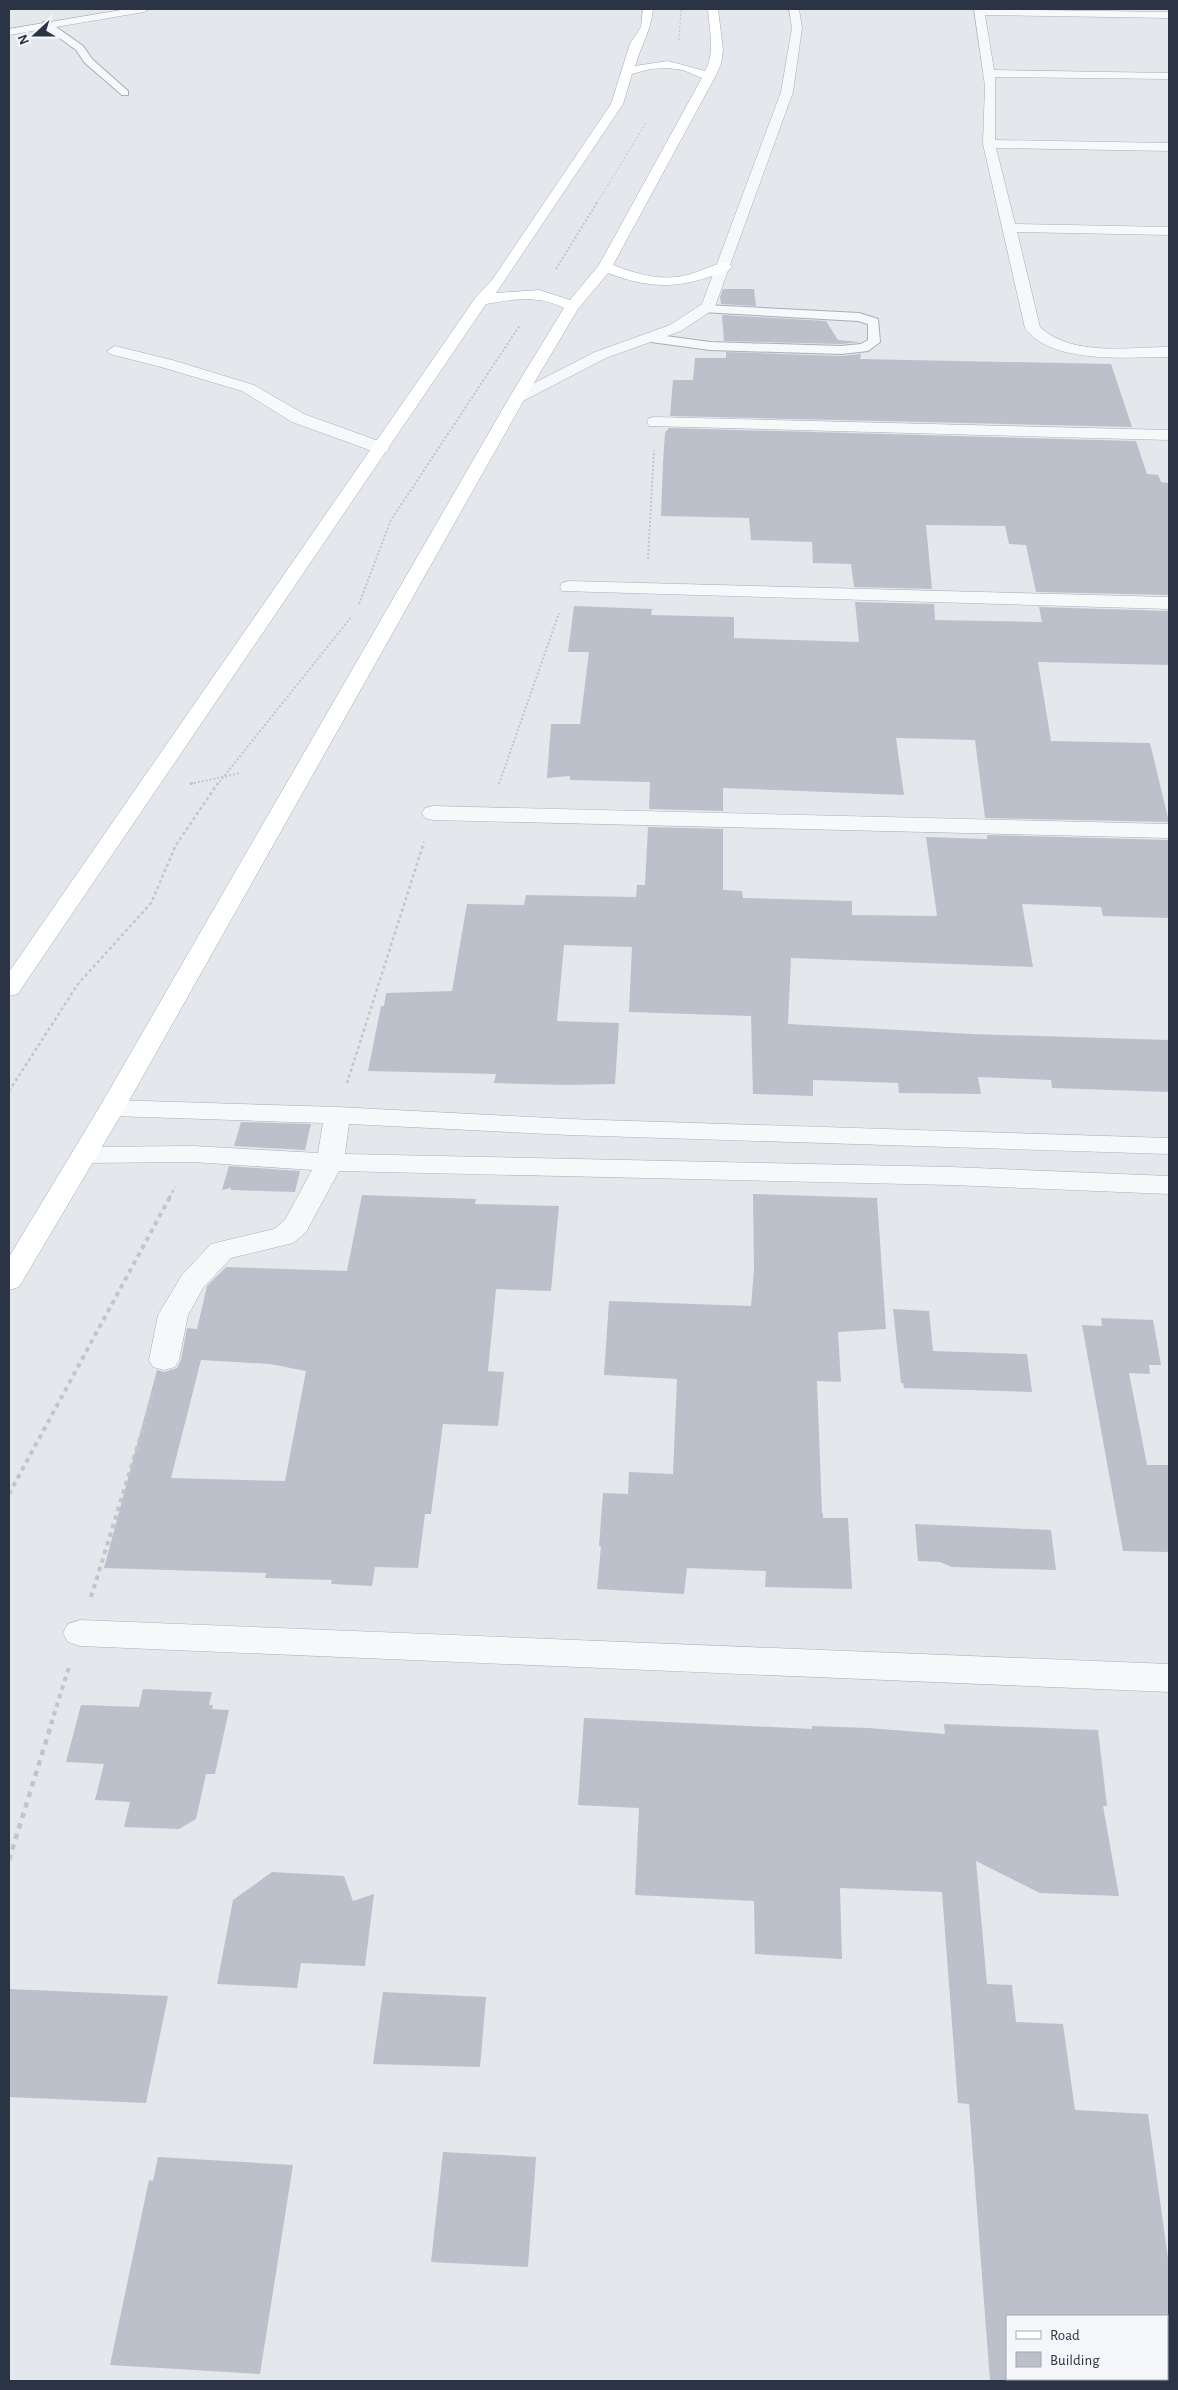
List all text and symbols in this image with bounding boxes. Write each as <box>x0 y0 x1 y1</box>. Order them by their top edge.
north arrow <box>10 10 60 60</box>
text: N <box>16 32 32 46</box>
legend <box>1006 2315 1168 2380</box>
text: Road <box>1050 2328 1080 2343</box>
text: Building <box>1050 2353 1100 2368</box>

